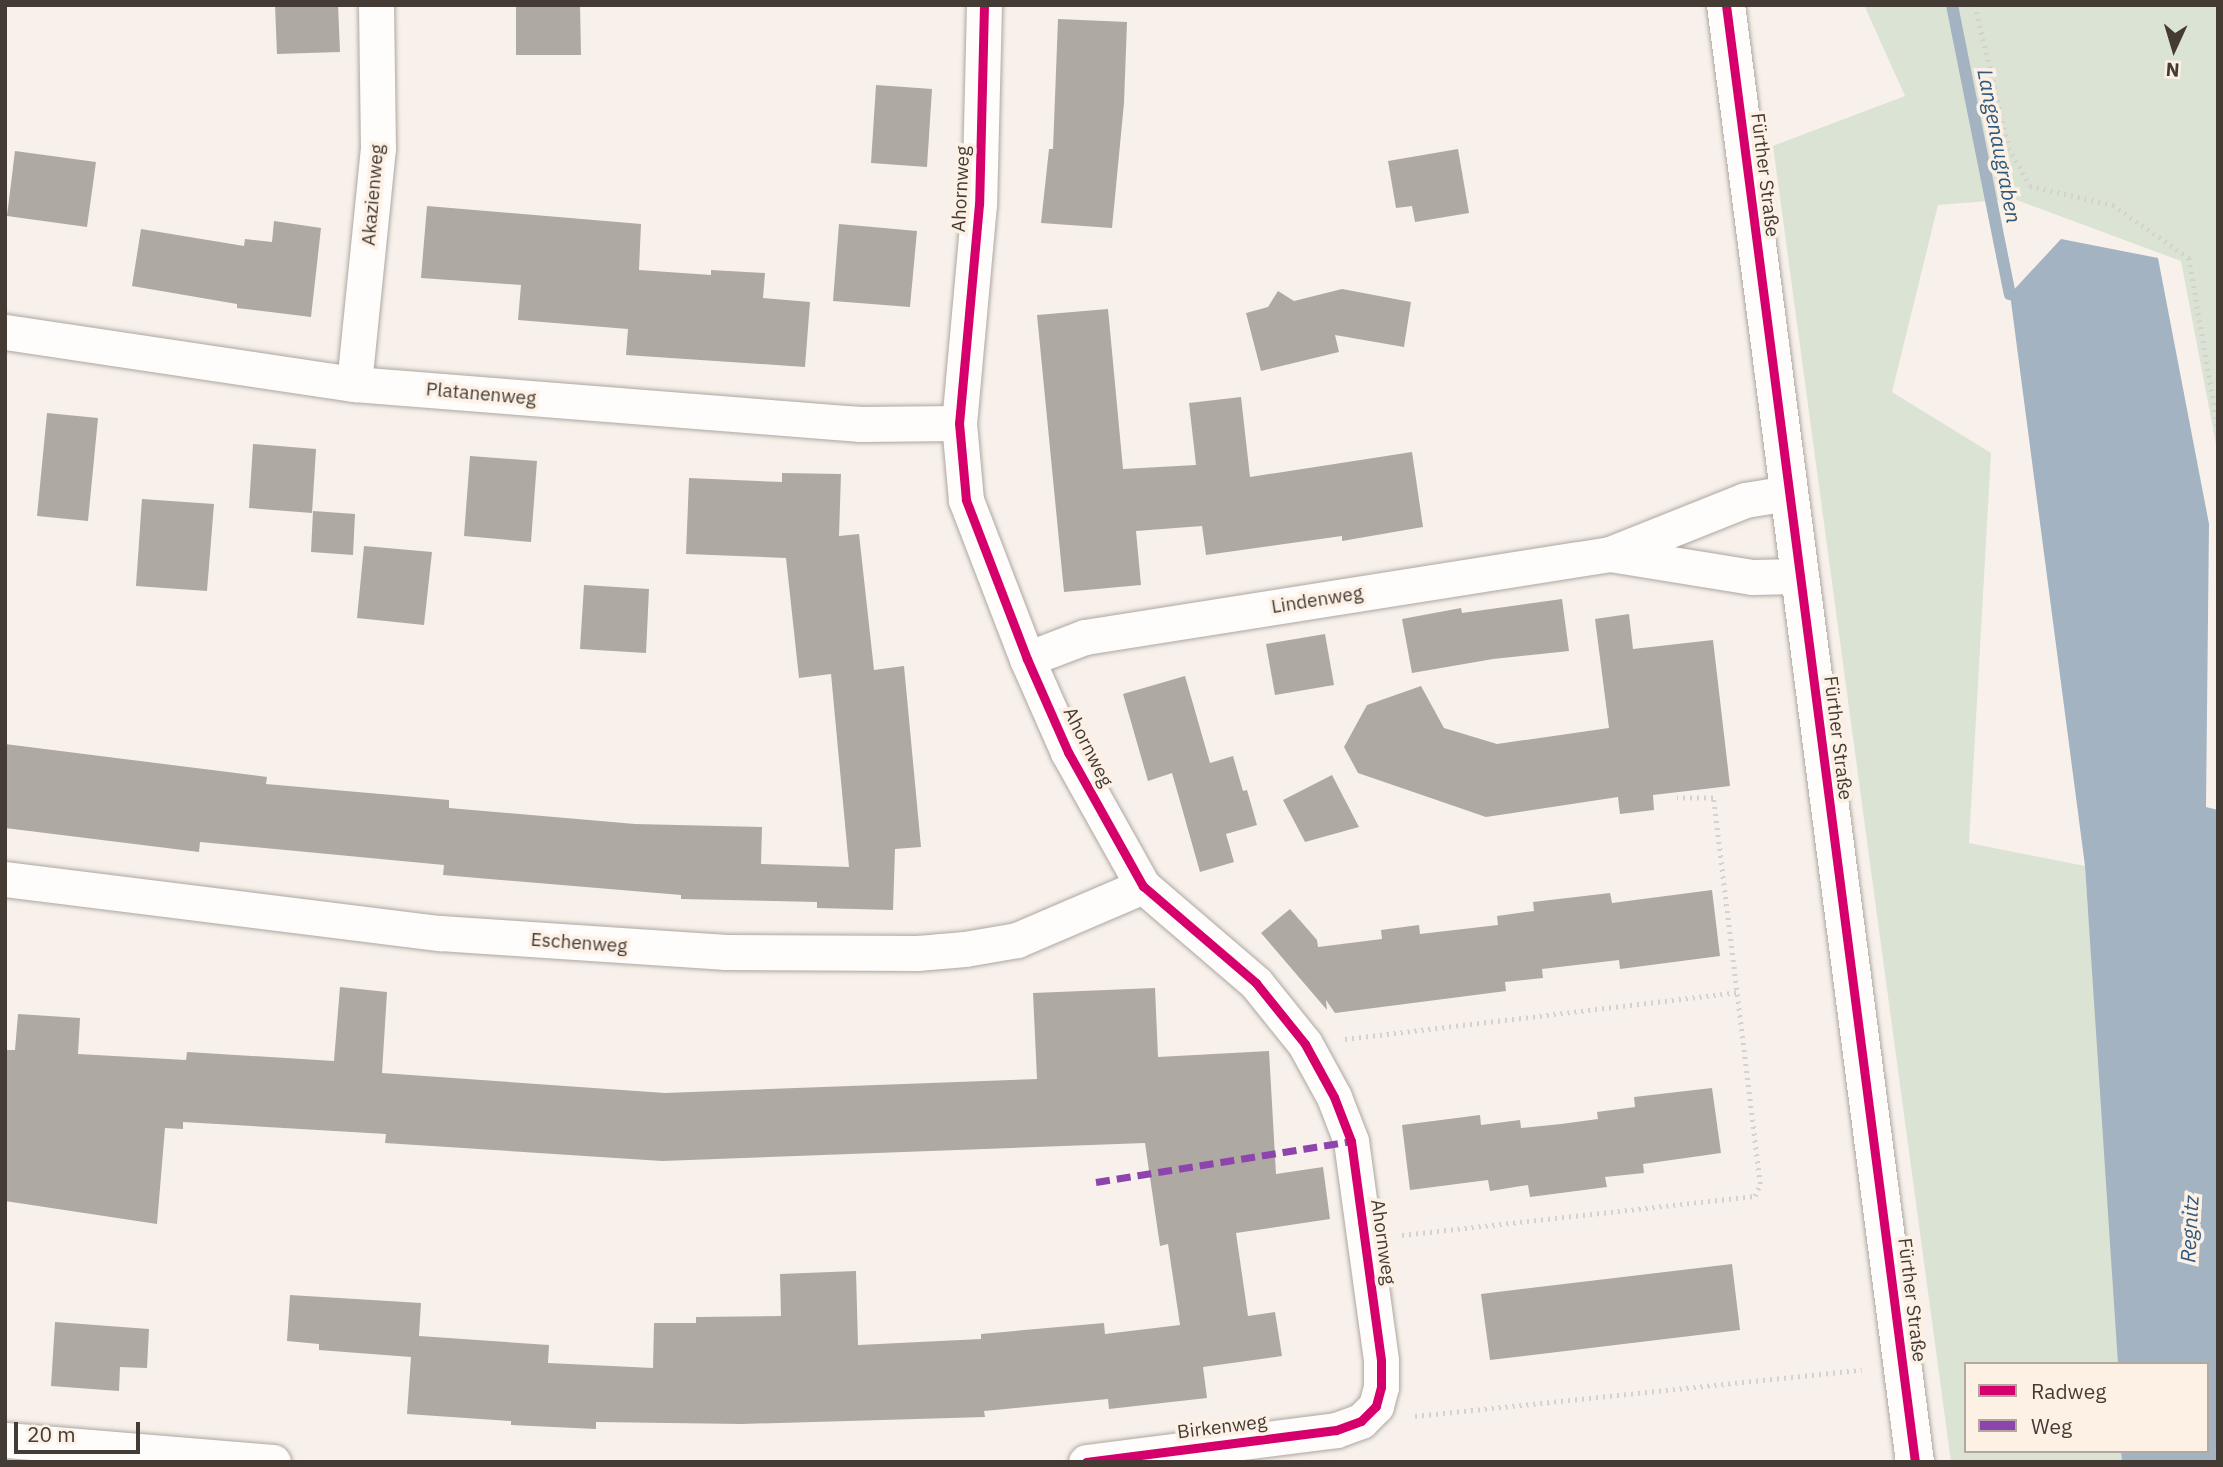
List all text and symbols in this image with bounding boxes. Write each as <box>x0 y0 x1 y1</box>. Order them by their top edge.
north arrow <box>2139 14 2209 84</box>
text: N <box>2165 57 2180 82</box>
water label: Langenaugraben <box>1973 67 2027 225</box>
street label: Fürther Straße <box>1746 112 1784 238</box>
street label: Akazienweg <box>357 143 389 247</box>
street label: Ahornweg <box>947 145 975 233</box>
street label: Platanenweg <box>425 378 537 410</box>
street label: Lindenweg <box>1270 582 1364 618</box>
street label: Fürther Straße <box>1819 675 1857 801</box>
street label: Ahornweg <box>1058 703 1118 791</box>
street label: Eschenweg <box>530 928 628 958</box>
water label: Regnitz <box>2175 1195 2203 1263</box>
street label: Ahornweg <box>1366 1198 1400 1286</box>
street label: Fürther Straße <box>1893 1237 1931 1363</box>
legend <box>1964 1362 2209 1453</box>
text: Radweg <box>2031 1377 2106 1405</box>
scale bar <box>18 1408 144 1452</box>
street label: Birkenweg <box>1176 1410 1268 1444</box>
text: Weg <box>2031 1412 2072 1440</box>
text: 20 m <box>27 1420 76 1448</box>

